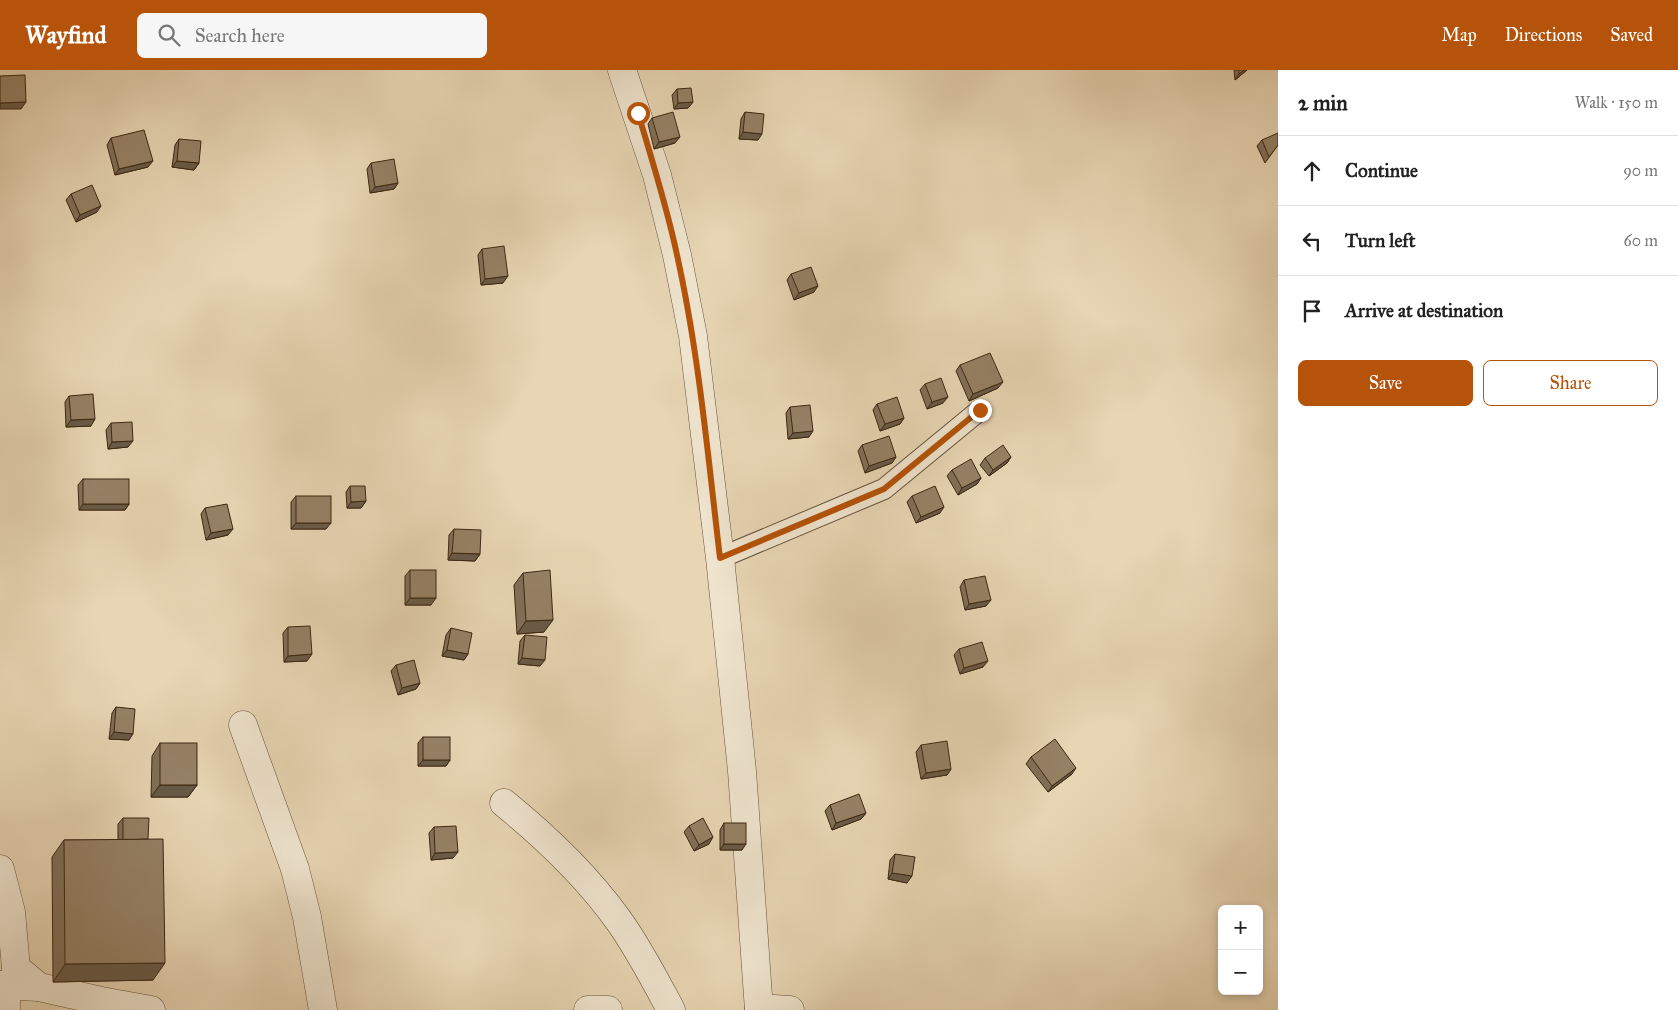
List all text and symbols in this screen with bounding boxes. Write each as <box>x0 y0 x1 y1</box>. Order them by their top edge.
search box <box>137 13 487 58</box>
text: Wayfind <box>25 20 107 50</box>
icon: search <box>155 21 183 49</box>
text: Search here <box>195 24 285 47</box>
text: Map <box>1441 24 1477 46</box>
text: Directions <box>1505 24 1582 46</box>
text: Saved <box>1610 24 1653 46</box>
text: 2 min <box>1298 90 1348 116</box>
text: Walk · 150 m <box>1575 93 1658 112</box>
route start <box>627 102 650 125</box>
icon: ahead <box>1298 157 1326 185</box>
text: Continue <box>1345 159 1418 182</box>
text: 90 m <box>1623 161 1658 180</box>
icon: left <box>1298 227 1326 255</box>
text: Turn left <box>1345 229 1415 252</box>
text: 60 m <box>1624 231 1658 250</box>
icon: arrive <box>1298 297 1326 325</box>
text: Arrive at destination <box>1345 299 1503 322</box>
button: Save <box>1298 360 1473 406</box>
button: Share <box>1483 360 1658 406</box>
route end <box>969 399 992 422</box>
map controls <box>1218 905 1263 995</box>
button: + <box>1218 905 1263 950</box>
button: − <box>1218 950 1263 995</box>

